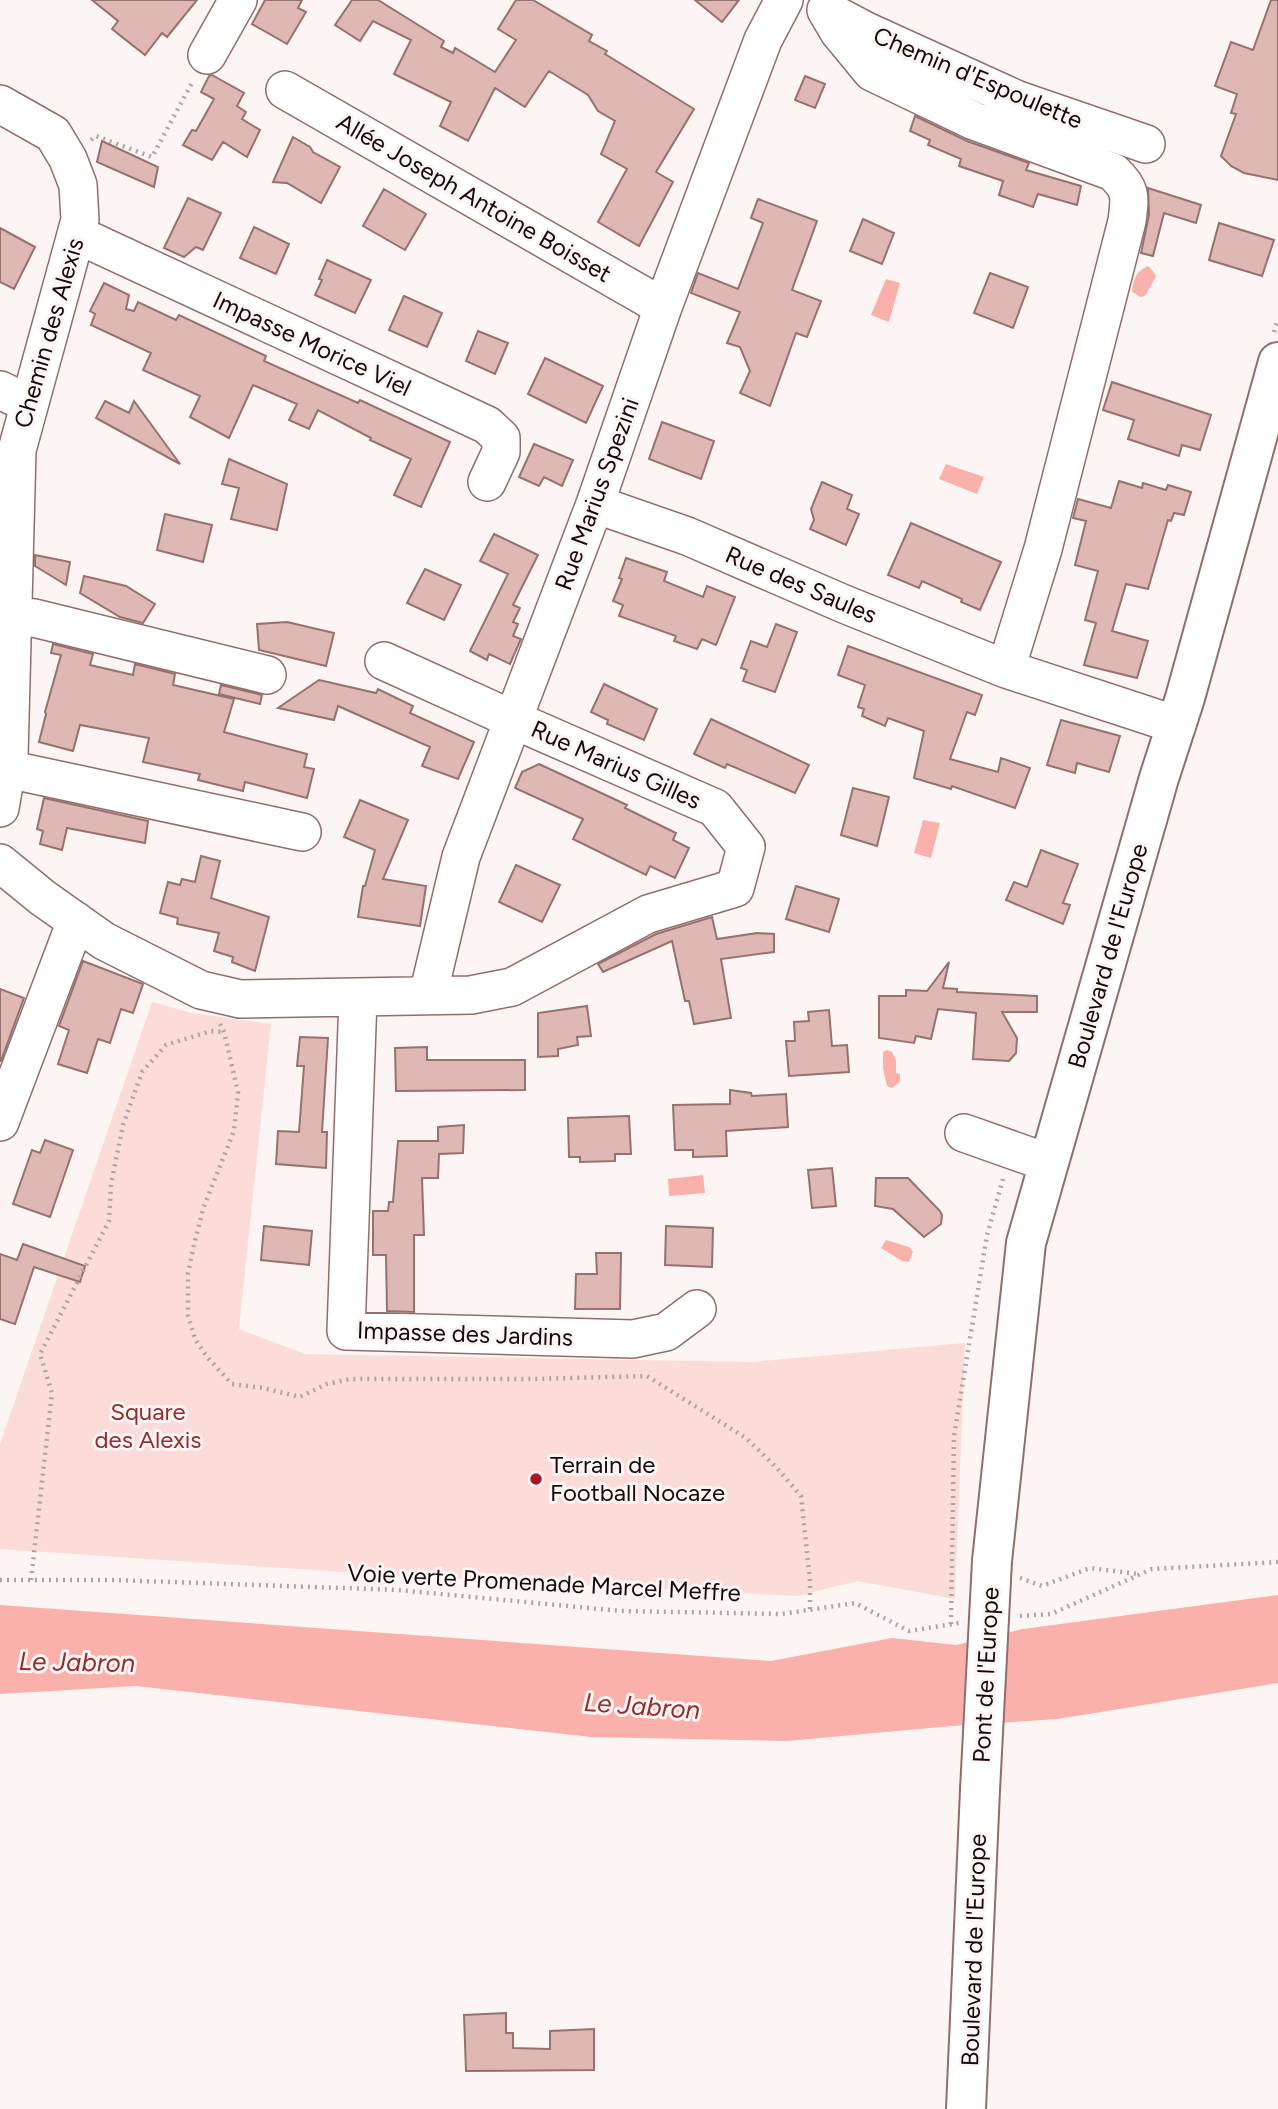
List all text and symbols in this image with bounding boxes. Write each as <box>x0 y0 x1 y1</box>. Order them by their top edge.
street label: Chemin d'Espoulette <box>869 20 1087 135</box>
street label: Allée Joseph Antoine Boisset <box>332 107 617 288</box>
street label: Chemin des Alexis <box>8 235 89 431</box>
street label: Impasse Morice Viel <box>209 285 416 402</box>
street label: Rue Marius Spezini <box>548 394 645 594</box>
street label: Rue des Saules <box>721 540 881 629</box>
street label: Rue Marius Gilles <box>527 714 706 815</box>
street label: Boulevard de l'Europe <box>1062 840 1154 1072</box>
street label: Impasse des Jardins <box>357 1315 573 1352</box>
park label: Square des Alexis <box>95 1397 201 1454</box>
place label: Terrain de Football Nocaze <box>550 1450 725 1507</box>
marker: Terrain de Football Nocaze <box>528 1471 544 1487</box>
street label: Voie verte Promenade Marcel Meffre <box>347 1558 742 1607</box>
street label: Pont de l'Europe <box>966 1586 1005 1764</box>
water label: Le Jabron <box>18 1645 136 1679</box>
water label: Le Jabron <box>583 1686 701 1726</box>
street label: Boulevard de l'Europe <box>955 1833 992 2067</box>

